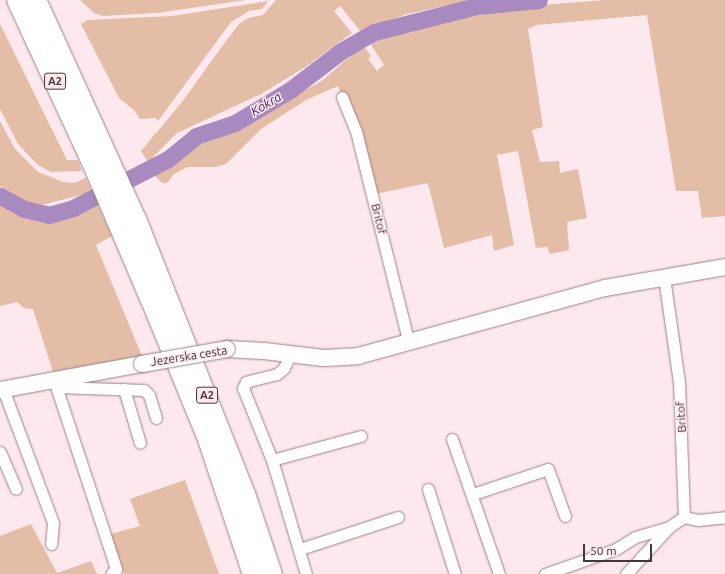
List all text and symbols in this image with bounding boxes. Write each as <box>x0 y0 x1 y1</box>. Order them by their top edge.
road number: A2 <box>44 72 66 90</box>
water label: Kokra <box>248 89 284 119</box>
street label: Britof <box>368 202 390 236</box>
street label: Jezerska cesta <box>150 343 228 369</box>
road number: A2 <box>196 386 218 404</box>
street label: Britof <box>673 401 689 433</box>
scale bar <box>585 536 654 562</box>
text: 50 m <box>590 544 617 557</box>

